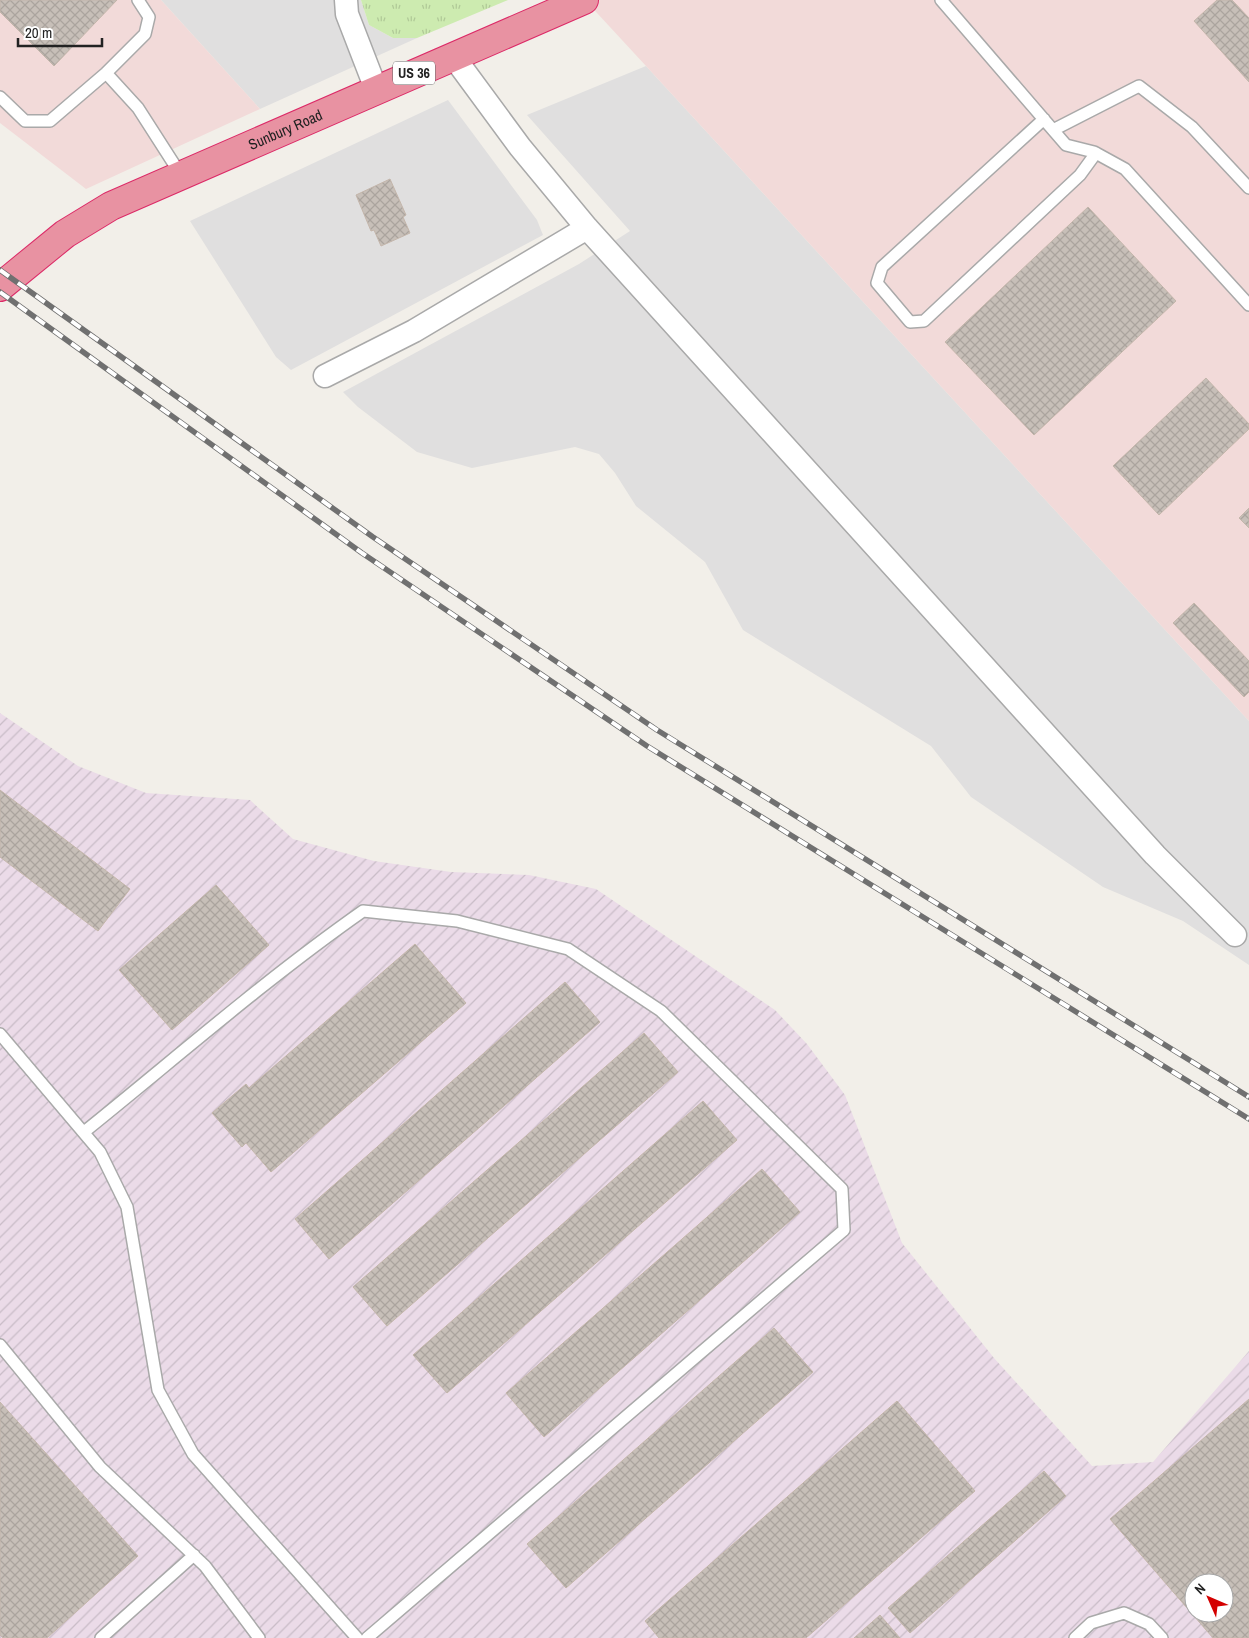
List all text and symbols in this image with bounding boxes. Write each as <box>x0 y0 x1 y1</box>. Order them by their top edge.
scale bar <box>18 15 101 47</box>
text: 20 m <box>25 22 52 43</box>
road number: US 36 <box>393 62 435 84</box>
street label: Sunbury Road <box>245 104 326 155</box>
north arrow <box>1184 1573 1234 1623</box>
text: N <box>1191 1580 1209 1598</box>

